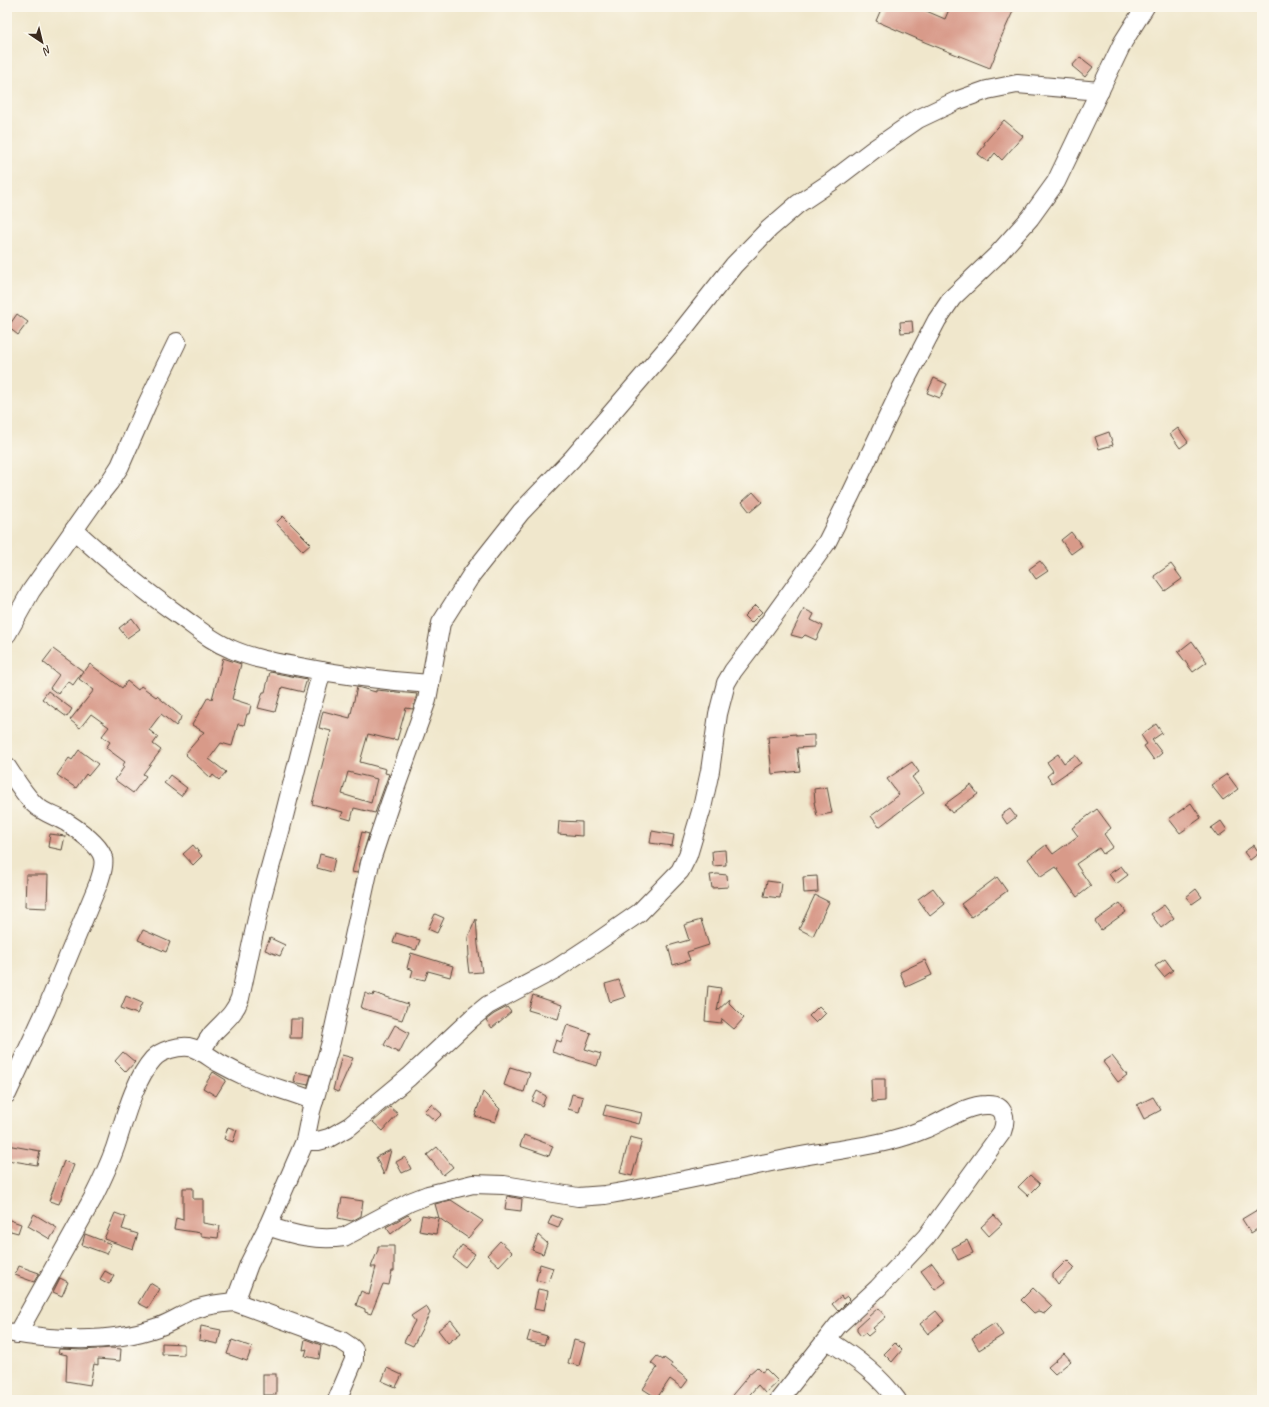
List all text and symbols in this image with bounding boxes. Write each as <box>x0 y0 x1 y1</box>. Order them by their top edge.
north arrow <box>22 22 62 62</box>
text: N <box>39 43 55 59</box>

